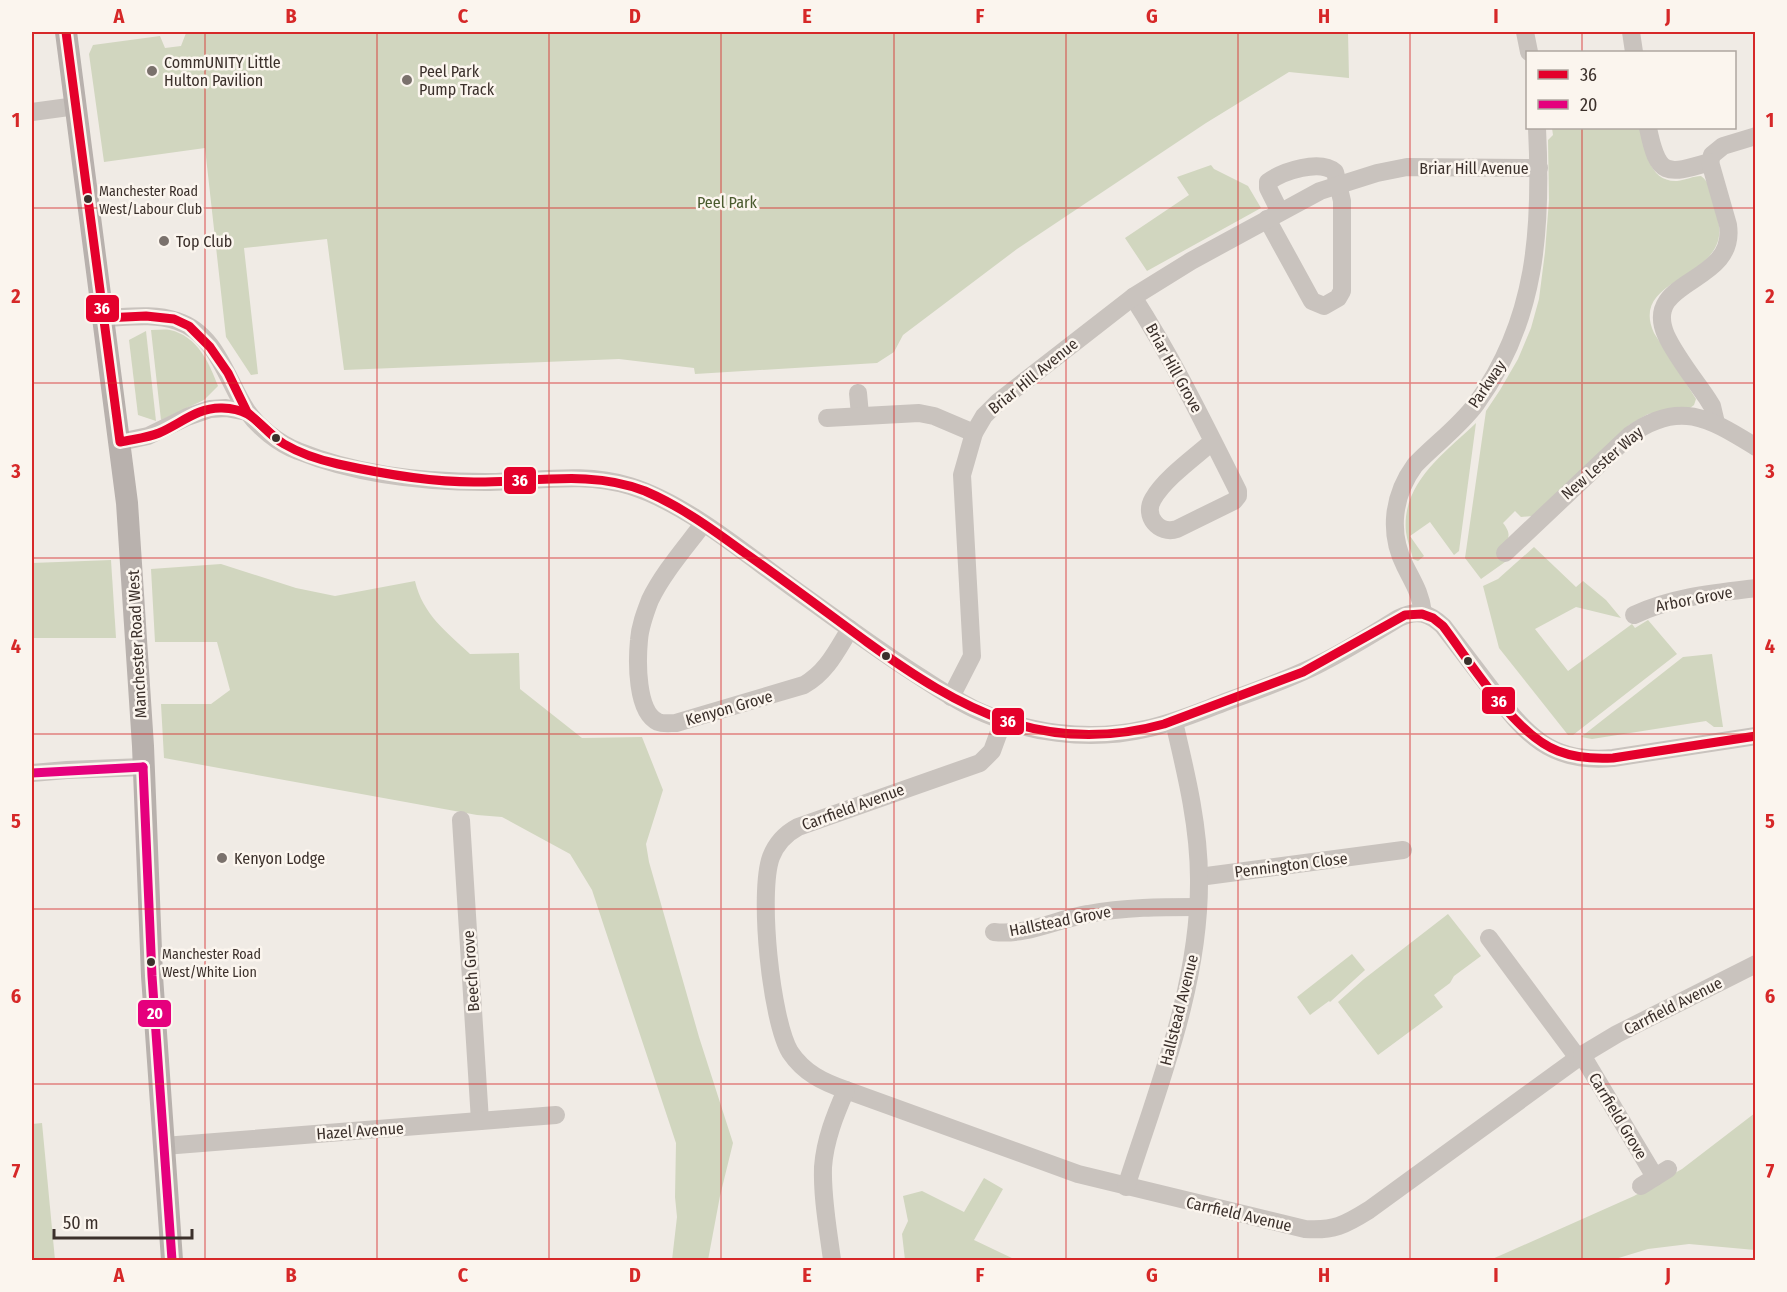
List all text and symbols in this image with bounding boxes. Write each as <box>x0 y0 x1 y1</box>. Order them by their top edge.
text: A <box>113 4 126 28</box>
text: B <box>285 4 297 28</box>
text: C <box>458 4 469 28</box>
text: D <box>629 4 641 28</box>
text: E <box>802 4 812 28</box>
text: F <box>976 4 985 28</box>
text: G <box>1146 4 1158 28</box>
text: H <box>1318 4 1330 28</box>
text: I <box>1493 4 1499 28</box>
text: J <box>1664 4 1671 28</box>
legend <box>1526 51 1736 129</box>
place label: CommUNITY Little Hulton Pavilion <box>164 53 281 90</box>
place label: Peel Park Pump Track <box>419 62 495 99</box>
marker: CommUNITY Little Hulton Pavilion <box>145 64 159 78</box>
text: 36 <box>1580 64 1597 86</box>
marker: Peel Park Pump Track <box>400 73 414 87</box>
text: 20 <box>1580 94 1597 116</box>
text: 1 <box>12 108 20 132</box>
text: 1 <box>1766 108 1774 132</box>
street label: Briar Hill Avenue <box>1419 159 1529 178</box>
place label: Manchester Road West/Labour Club <box>99 183 202 218</box>
marker: Manchester Road West/Labour Club <box>82 193 94 205</box>
park label: Peel Park <box>697 193 758 212</box>
place label: Top Club <box>176 232 232 251</box>
marker: Top Club <box>157 234 171 248</box>
text: 2 <box>10 284 21 308</box>
text: 2 <box>1764 284 1775 308</box>
line badge: 36 <box>85 294 120 323</box>
text: 36 <box>93 299 110 318</box>
street label: Briar Hill Grove <box>1142 320 1206 416</box>
street label: Briar Hill Avenue <box>984 334 1082 418</box>
street label: Parkway <box>1464 356 1510 411</box>
street label: New Lester Way <box>1557 422 1647 504</box>
unlabelled marker <box>270 432 282 444</box>
text: 3 <box>10 459 21 483</box>
text: 3 <box>1764 459 1775 483</box>
line badge: 36 <box>503 466 537 495</box>
text: 36 <box>511 471 528 490</box>
street label: Manchester Road West <box>124 569 150 719</box>
street label: Arbor Grove <box>1654 582 1734 616</box>
text: 4 <box>11 634 21 658</box>
text: 4 <box>1765 634 1775 658</box>
unlabelled marker <box>880 650 892 662</box>
unlabelled marker <box>1462 655 1474 667</box>
street label: Kenyon Grove <box>683 686 775 730</box>
line badge: 36 <box>1481 686 1516 715</box>
text: 36 <box>1490 692 1507 711</box>
line badge: 36 <box>991 707 1025 736</box>
text: 36 <box>999 712 1016 731</box>
street label: Carrfield Avenue <box>799 780 907 834</box>
text: 5 <box>11 809 21 833</box>
text: 5 <box>1765 809 1775 833</box>
place label: Kenyon Lodge <box>234 849 325 868</box>
street label: Pennington Close <box>1234 849 1349 881</box>
marker: Kenyon Lodge <box>215 851 229 865</box>
street label: Hallstead Grove <box>1008 902 1113 940</box>
street label: Beech Grove <box>459 930 483 1012</box>
place label: Manchester Road West/White Lion <box>162 946 261 981</box>
street label: Hallstead Avenue <box>1156 952 1202 1067</box>
marker: Manchester Road West/White Lion <box>145 956 157 968</box>
street label: Carrfield Avenue <box>1621 973 1725 1039</box>
text: 6 <box>11 984 21 1008</box>
text: 6 <box>1765 984 1775 1008</box>
line badge: 20 <box>137 999 172 1028</box>
text: 20 <box>146 1004 163 1023</box>
street label: Carrfield Grove <box>1585 1069 1651 1163</box>
street label: Hazel Avenue <box>316 1118 405 1144</box>
text: 7 <box>12 1159 21 1183</box>
text: 7 <box>1766 1159 1775 1183</box>
street label: Carrfield Avenue <box>1184 1193 1294 1235</box>
scale bar <box>54 1202 192 1240</box>
text: 50 m <box>63 1212 99 1234</box>
text: A <box>113 1263 126 1287</box>
text: B <box>285 1263 297 1287</box>
text: C <box>458 1263 469 1287</box>
text: D <box>629 1263 641 1287</box>
text: E <box>802 1263 812 1287</box>
text: F <box>976 1263 985 1287</box>
text: G <box>1146 1263 1158 1287</box>
text: H <box>1318 1263 1330 1287</box>
text: I <box>1493 1263 1499 1287</box>
text: J <box>1664 1263 1671 1287</box>

